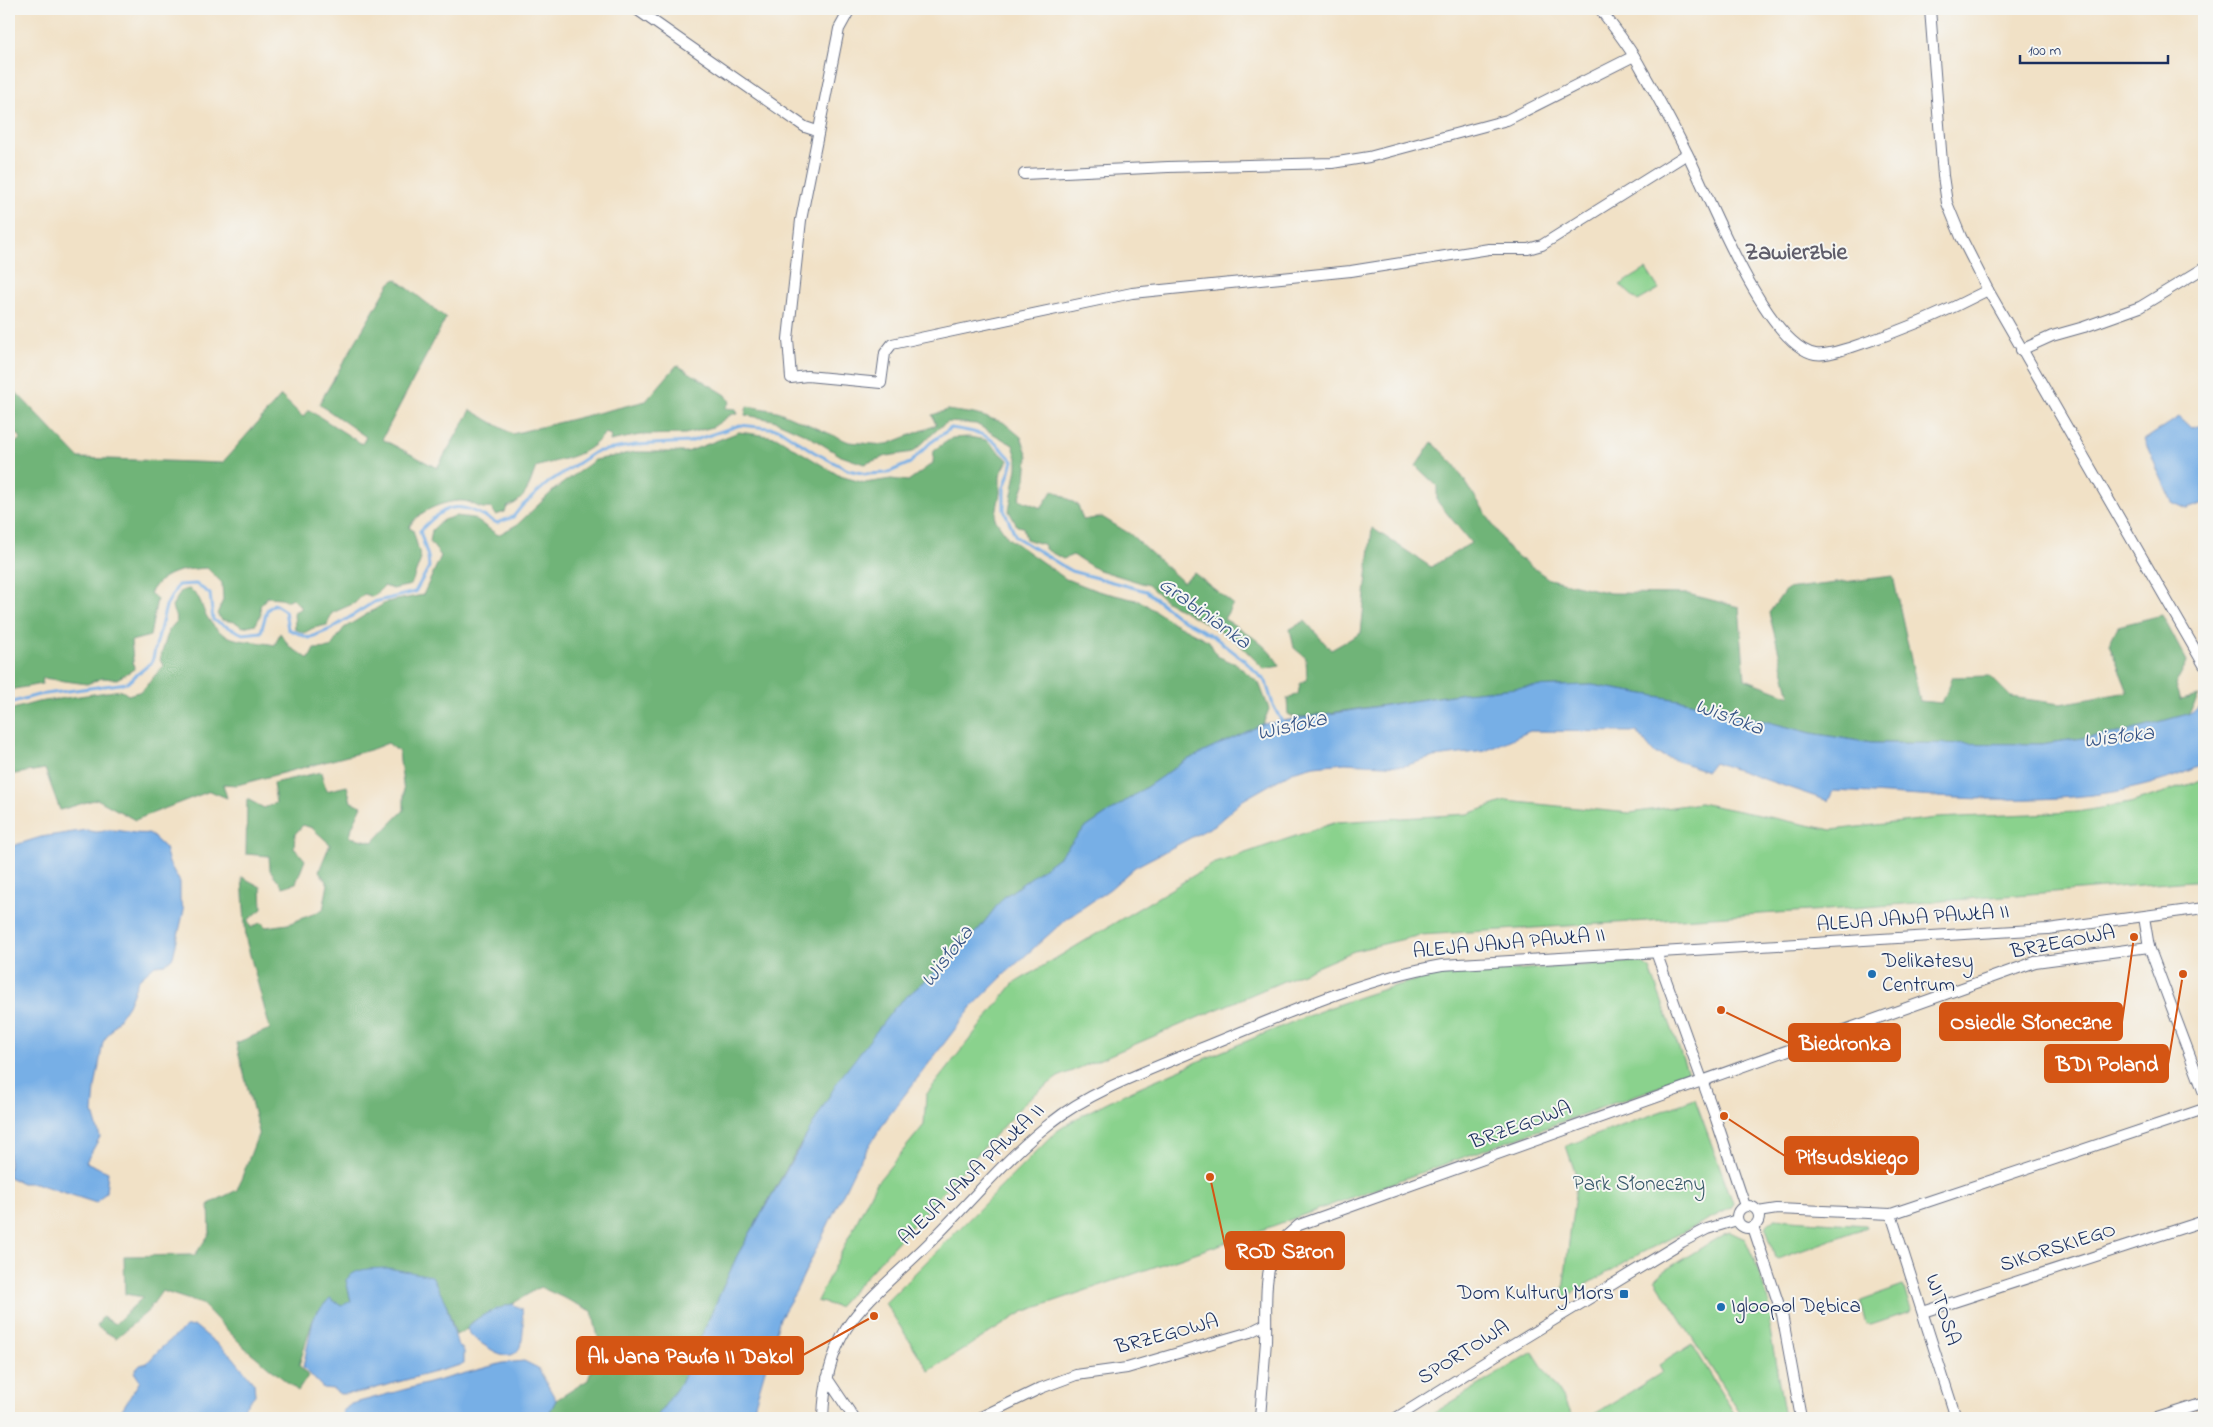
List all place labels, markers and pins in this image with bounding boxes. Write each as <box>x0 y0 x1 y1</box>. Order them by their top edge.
place label: Delikatesy Centrum <box>1881 947 1974 1001</box>
marker: Delikatesy Centrum <box>1866 968 1878 980</box>
callout: Osiedle Słoneczne <box>1940 1003 2122 1040</box>
callout: Biedronka <box>1789 1024 1900 1061</box>
callout: BDI Poland <box>2045 1045 2168 1082</box>
callout: Piłsudskiego <box>1785 1137 1918 1174</box>
callout: ROD Szron <box>1226 1232 1344 1269</box>
place label: Dom Kultury Mors <box>1456 1279 1614 1311</box>
marker: Dom Kultury Mors <box>1618 1288 1630 1300</box>
place label: Igloopol Dębica <box>1731 1292 1861 1324</box>
marker: Igloopol Dębica <box>1715 1301 1727 1313</box>
callout: Al. Jana Pawła II Dakol <box>577 1337 803 1374</box>

